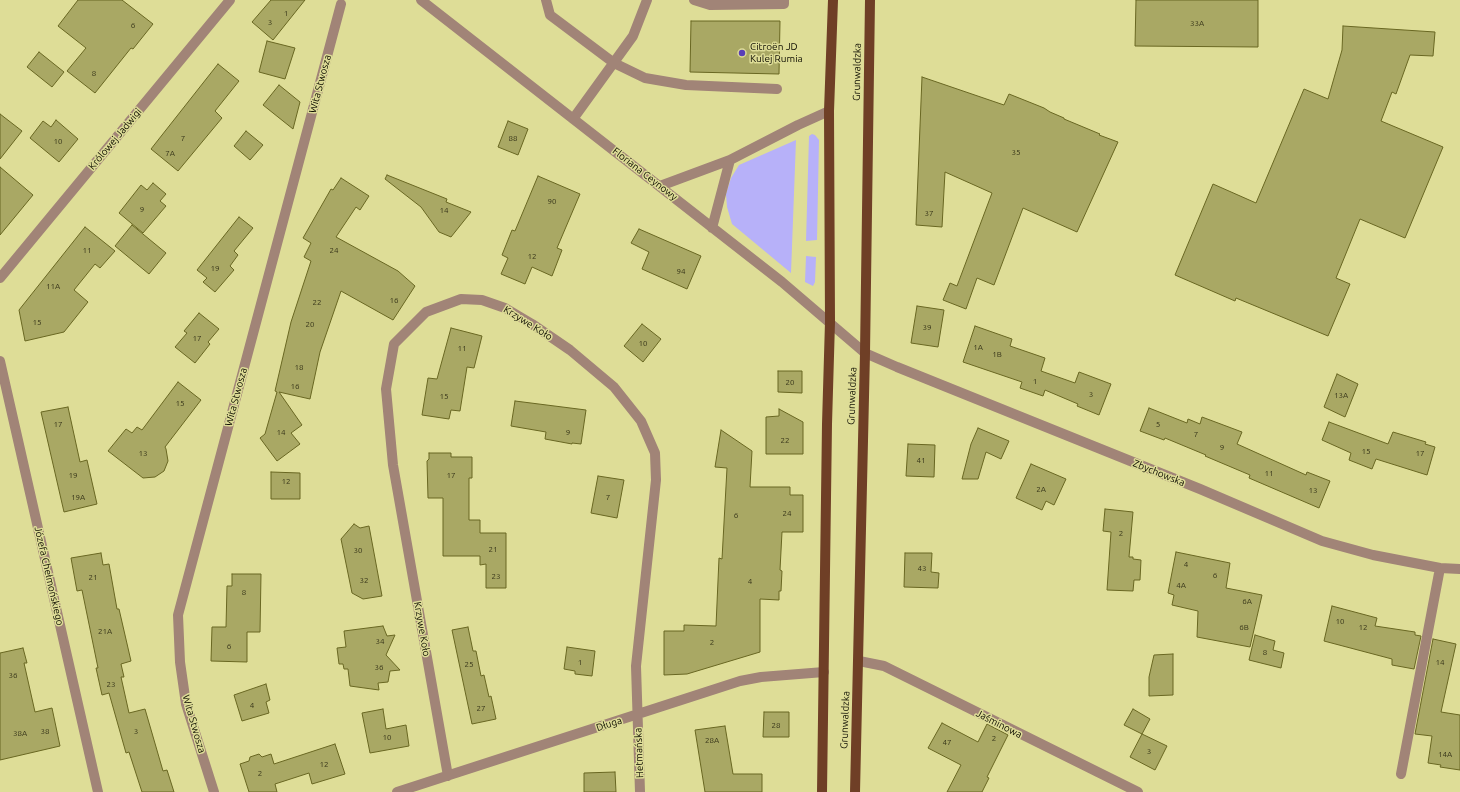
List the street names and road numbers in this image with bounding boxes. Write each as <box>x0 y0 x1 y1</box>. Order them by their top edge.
street label: Grunwaldzka <box>850 43 864 101</box>
street label: Wita Stwosza <box>306 53 334 115</box>
street label: Królowej Jadwigi <box>86 106 144 172</box>
street label: Floriana Ceynowy <box>610 145 680 203</box>
street label: Krzywe Koło <box>501 303 555 343</box>
street label: Wita Stwosza <box>222 366 250 428</box>
street label: Grunwaldzka <box>845 367 859 425</box>
street label: Zbychowska <box>1131 457 1187 489</box>
street label: Józefa Chełmońskiego <box>32 525 66 627</box>
street label: Krzywe Koło <box>411 601 433 657</box>
street label: Grunwaldzka <box>838 691 852 749</box>
street label: Wita Stwosza <box>180 693 208 755</box>
street label: Jaśminowa <box>974 707 1024 741</box>
street label: Długa <box>595 714 623 734</box>
street label: Hetmańska <box>632 728 646 778</box>

